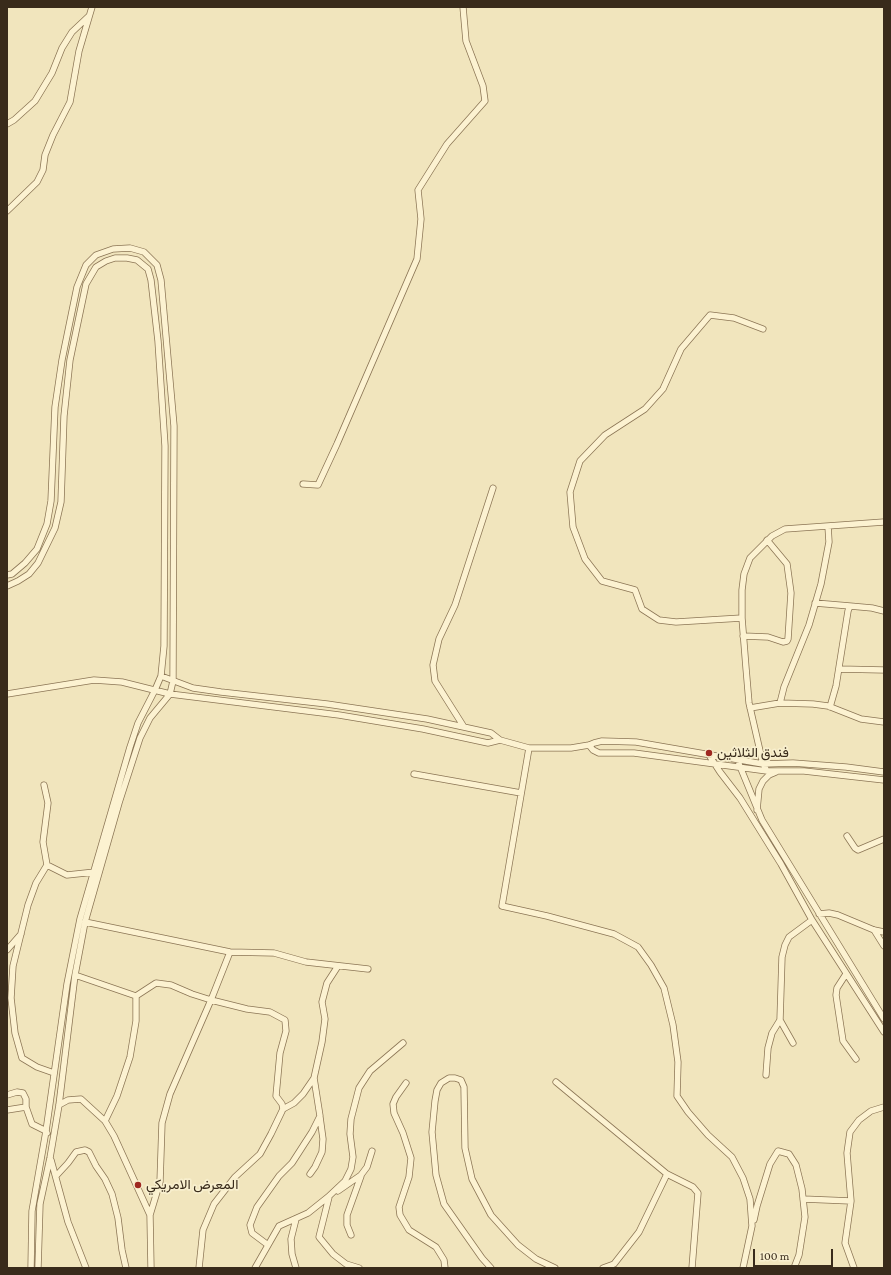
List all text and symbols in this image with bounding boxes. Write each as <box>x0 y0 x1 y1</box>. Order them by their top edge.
place label: فندق الثلاثين <box>717 745 789 761</box>
marker: فندق الثلاثين <box>704 748 714 758</box>
place label: المعرض الامريكي <box>146 1177 238 1193</box>
marker: المعرض الامريكي <box>133 1180 143 1190</box>
scale bar <box>755 1241 835 1267</box>
text: 100 m <box>760 1249 789 1263</box>

